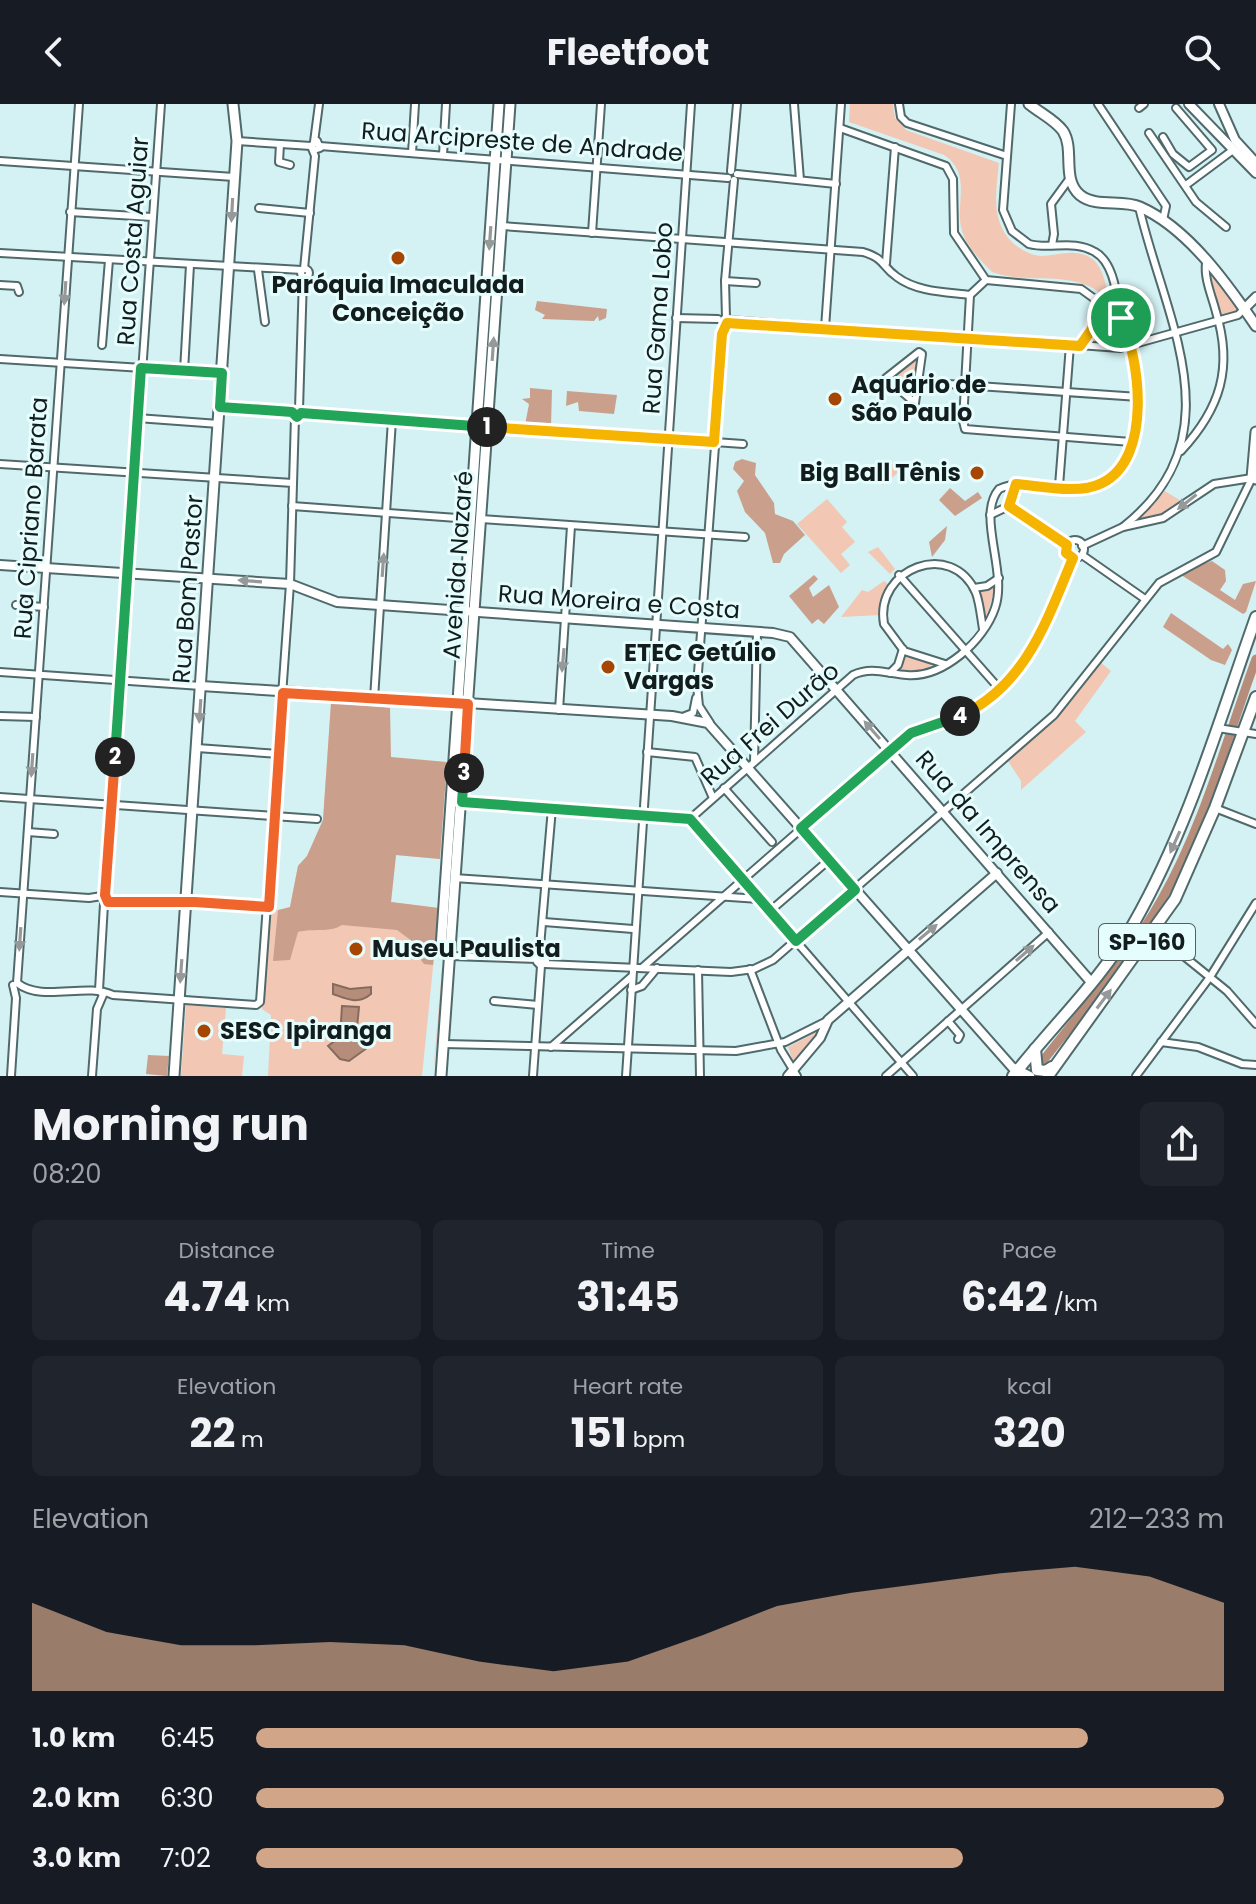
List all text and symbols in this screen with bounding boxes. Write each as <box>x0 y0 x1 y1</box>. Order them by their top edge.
text: Fleetfoot <box>547 27 709 78</box>
icon: back <box>32 30 76 74</box>
icon: search <box>1180 30 1224 74</box>
street label: Rua Arcipreste de Andrade <box>360 114 684 169</box>
street label: Rua Costa Aguiar <box>109 135 156 346</box>
one-way arrow <box>225 198 238 223</box>
street label: Rua Gama Lobo <box>634 221 681 415</box>
one-way arrow <box>483 225 496 250</box>
marker: Paróquia Imaculada Conceição <box>389 249 407 267</box>
place label: Paróquia Imaculada Conceição <box>271 268 525 329</box>
one-way arrow <box>58 281 71 306</box>
pin <box>1087 284 1155 352</box>
icon: arrive <box>1099 296 1143 340</box>
one-way arrow <box>487 336 500 361</box>
place label: Aquário de São Paulo <box>851 368 986 429</box>
marker: Aquário de São Paulo <box>826 390 844 408</box>
street label: Rua Cipriano Barata <box>6 396 55 640</box>
pin: 1 <box>467 407 507 447</box>
text: 1 <box>483 411 491 442</box>
place label: Big Ball Tênis <box>800 456 961 489</box>
marker: Big Ball Tênis <box>968 464 986 482</box>
street label: Avenida Nazaré <box>434 470 481 660</box>
street label: Rua Bom Pastor <box>164 493 211 685</box>
one-way arrow <box>1177 493 1197 509</box>
one-way arrow <box>377 552 390 577</box>
one-way arrow <box>237 574 262 587</box>
street label: Rua Moreira e Costa <box>497 577 741 626</box>
place label: ETEC Getúlio Vargas <box>624 636 776 697</box>
one-way arrow <box>556 648 569 673</box>
street label: Rua Frei Durão <box>693 654 846 793</box>
marker: ETEC Getúlio Vargas <box>599 658 617 676</box>
pin: 4 <box>940 696 980 736</box>
one-way arrow <box>193 699 206 724</box>
text: 4 <box>953 700 967 731</box>
one-way arrow <box>864 721 882 740</box>
pin: 2 <box>95 737 135 777</box>
text: 2 <box>109 741 121 772</box>
street label: Rua da Imprensa <box>908 743 1068 920</box>
one-way arrow <box>26 753 39 778</box>
pin: 3 <box>444 753 484 793</box>
text: 3 <box>457 757 471 788</box>
one-way arrow <box>1169 830 1182 854</box>
one-way arrow <box>918 924 938 941</box>
road number: SP-160 <box>1099 924 1195 960</box>
one-way arrow <box>13 927 26 952</box>
place label: Museu Paulista <box>372 932 561 965</box>
marker: Museu Paulista <box>347 940 365 958</box>
one-way arrow <box>1015 945 1035 962</box>
one-way arrow <box>174 959 187 984</box>
one-way arrow <box>1096 989 1112 1009</box>
place label: SESC Ipiranga <box>220 1014 392 1047</box>
marker: SESC Ipiranga <box>195 1022 213 1040</box>
text: Morning run <box>32 1094 309 1155</box>
button: share <box>1140 1102 1224 1186</box>
text: 08:20 <box>32 1156 102 1192</box>
text: Distance <box>178 1235 275 1266</box>
text: Time <box>601 1235 655 1266</box>
text: Pace <box>1002 1235 1057 1266</box>
text: 4.74 <box>163 1269 250 1325</box>
text: 31:45 <box>576 1269 680 1325</box>
text: 6:42 <box>961 1269 1048 1325</box>
text: km <box>250 1288 290 1319</box>
text: /km <box>1048 1288 1098 1319</box>
text: Elevation <box>177 1371 276 1402</box>
text: Heart rate <box>573 1371 683 1402</box>
text: kcal <box>1007 1371 1052 1402</box>
text: 22 <box>190 1405 235 1461</box>
text: 151 <box>571 1405 627 1461</box>
text: 320 <box>993 1405 1066 1461</box>
text: m <box>235 1424 264 1455</box>
text: bpm <box>627 1424 685 1455</box>
text: Elevation <box>32 1501 149 1537</box>
text: 212–233 m <box>1089 1501 1224 1537</box>
text: 1.0 km <box>32 1720 115 1756</box>
text: 6:45 <box>160 1720 215 1756</box>
text: 2.0 km <box>32 1780 120 1816</box>
text: 6:30 <box>160 1780 214 1816</box>
text: 3.0 km <box>32 1840 121 1876</box>
text: 7:02 <box>160 1840 211 1876</box>

